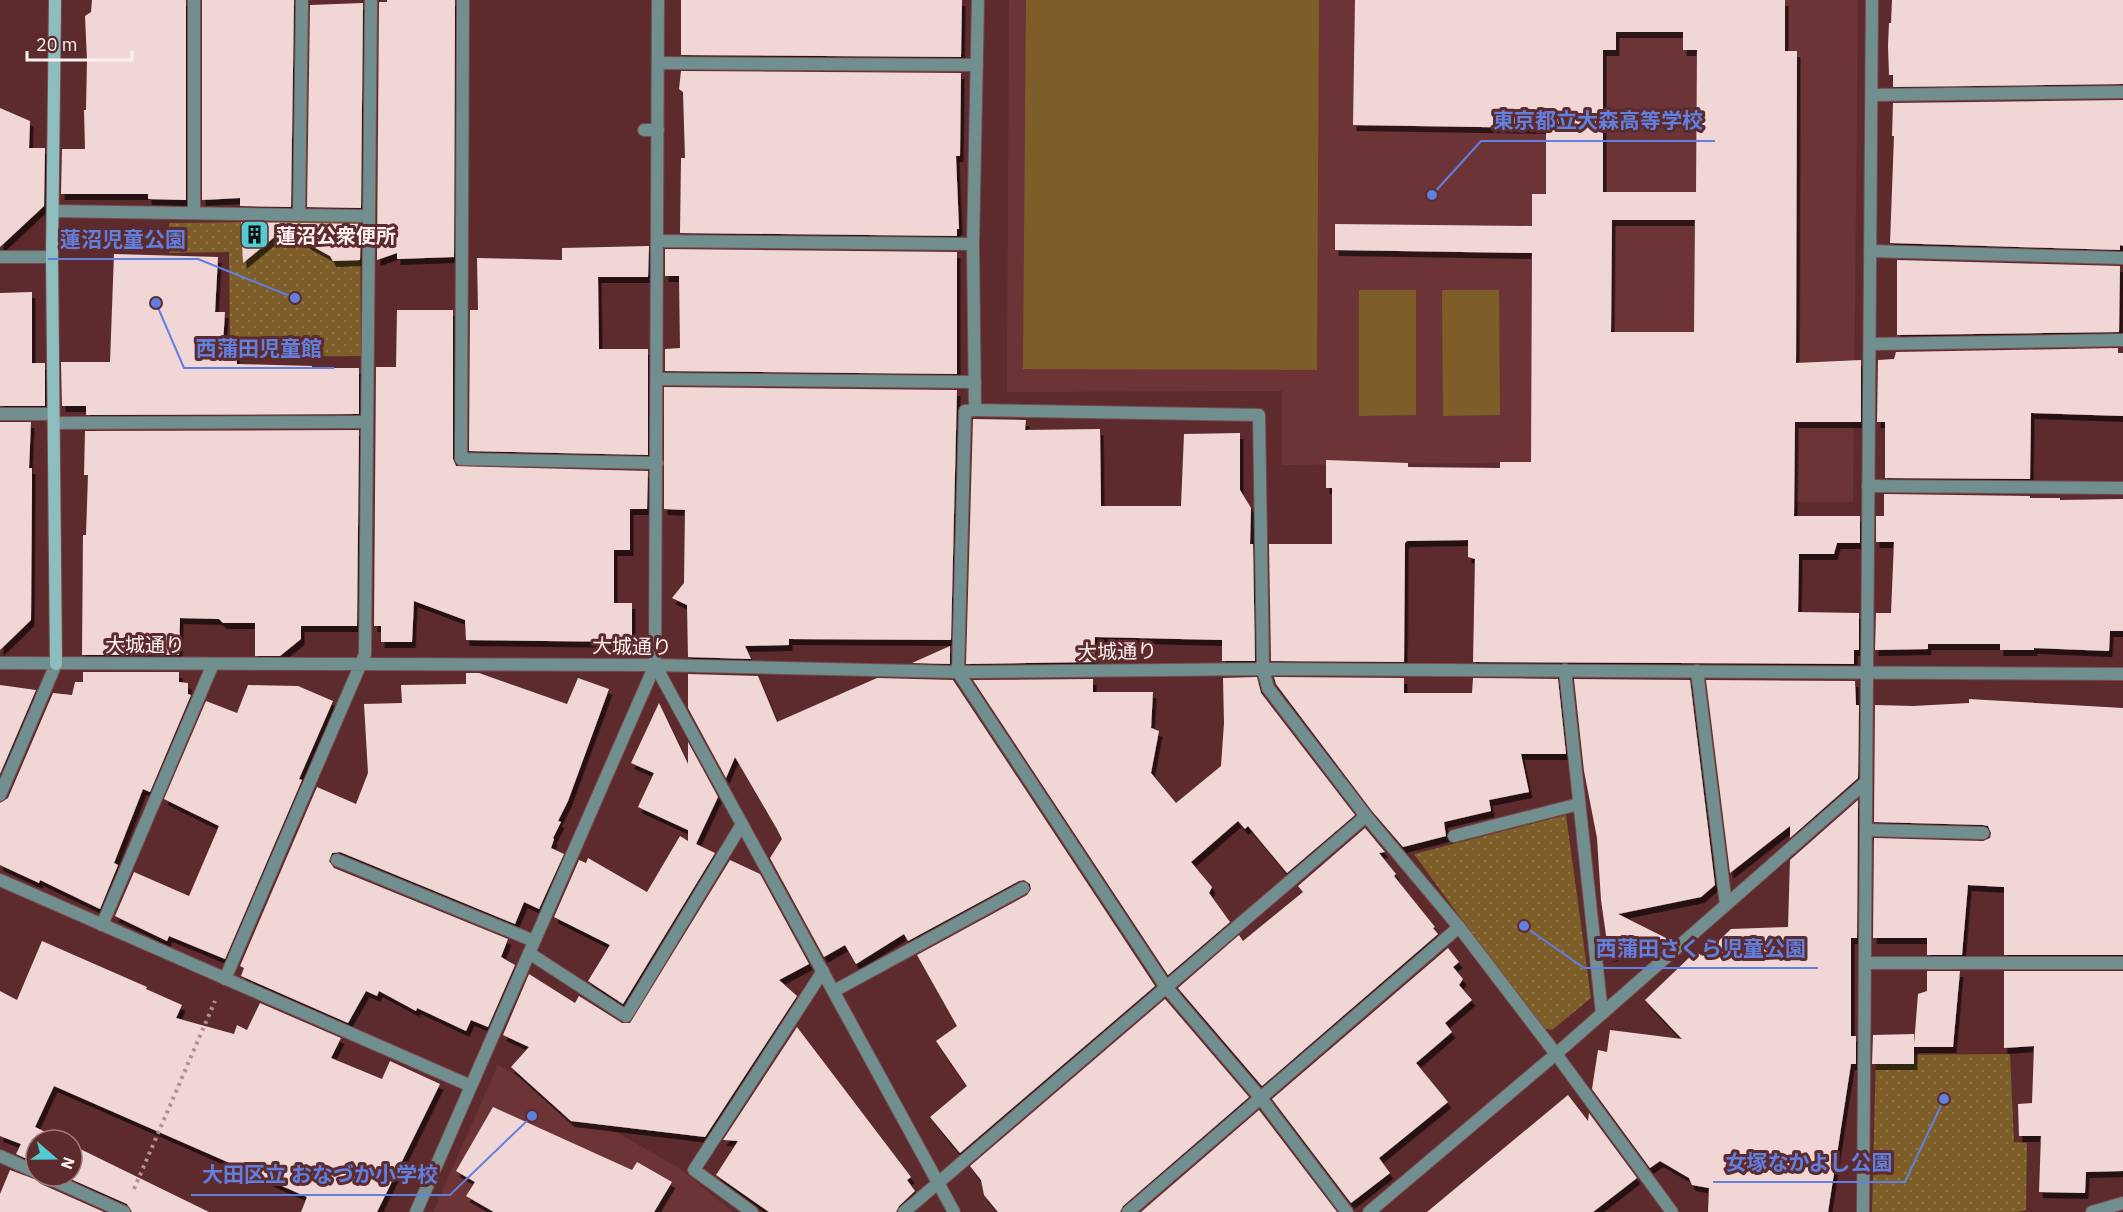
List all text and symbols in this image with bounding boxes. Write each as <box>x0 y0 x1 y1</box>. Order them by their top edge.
scale bar <box>27 24 132 62</box>
text: 20 m <box>36 33 78 56</box>
callout: 東京都立大森高等学校 <box>1481 102 1715 141</box>
text: 東京都立大森高等学校 <box>1493 106 1703 134</box>
building icon: 蓮沼公衆便所 <box>239 219 271 251</box>
callout: 蓮沼児童公園 <box>48 220 198 259</box>
place label: 蓮沼公衆便所 <box>276 222 396 249</box>
text: 蓮沼児童公園 <box>60 225 186 253</box>
callout: 西蒲田児童館 <box>184 329 334 368</box>
text: 西蒲田児童館 <box>196 334 322 362</box>
street label: 大城通り <box>105 631 185 658</box>
street label: 大城通り <box>592 632 672 660</box>
street label: 大城通り <box>1077 637 1157 665</box>
callout: 西蒲田さくら児童公園 <box>1584 929 1818 968</box>
text: 西蒲田さくら児童公園 <box>1596 934 1806 962</box>
north arrow <box>24 1128 84 1188</box>
callout: 女塚なかよし公園 <box>1713 1143 1905 1182</box>
text: 女塚なかよし公園 <box>1726 1148 1892 1176</box>
text: N <box>57 1154 79 1172</box>
callout: 大田区立 おなづか小学校 <box>191 1156 450 1195</box>
text: 大田区立 おなづか小学校 <box>202 1160 438 1188</box>

